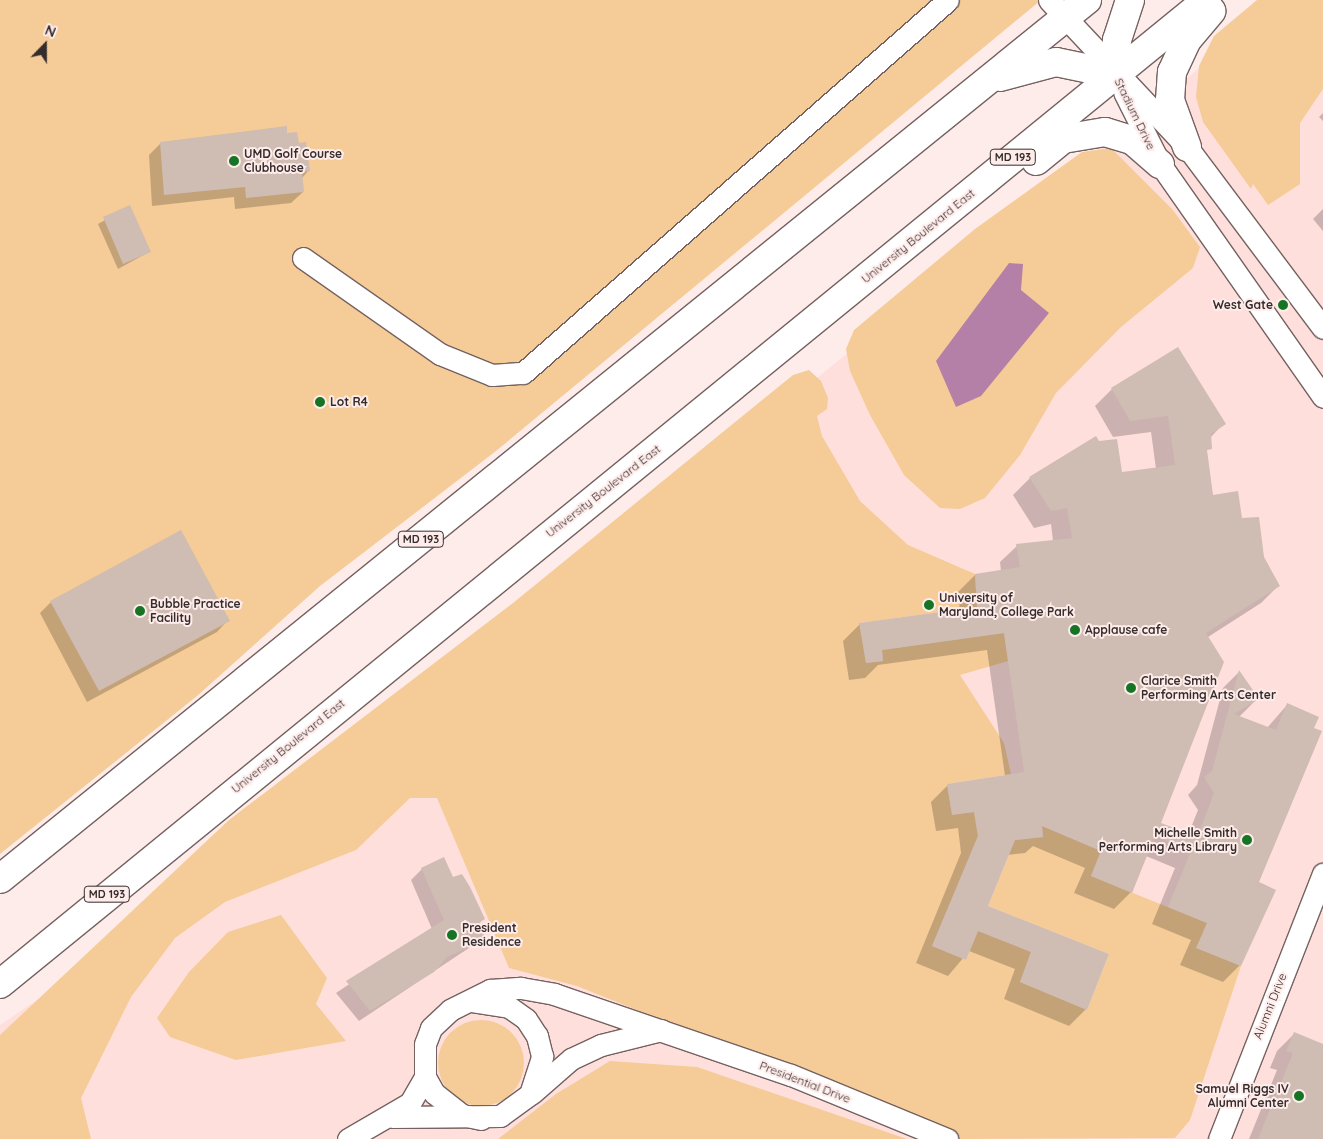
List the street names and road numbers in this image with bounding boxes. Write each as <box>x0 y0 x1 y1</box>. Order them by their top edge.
street label: Stadium Drive <box>1111 76 1159 152</box>
road number: MD 193 <box>989 148 1037 166</box>
street label: University Boulevard East <box>858 186 978 286</box>
street label: University Boulevard East <box>543 442 663 540</box>
road number: MD 193 <box>397 530 445 548</box>
street label: University Boulevard East <box>228 696 348 796</box>
road number: MD 193 <box>83 886 131 902</box>
street label: Alumni Drive <box>1250 971 1290 1041</box>
street label: Presidential Drive <box>757 1058 853 1106</box>

